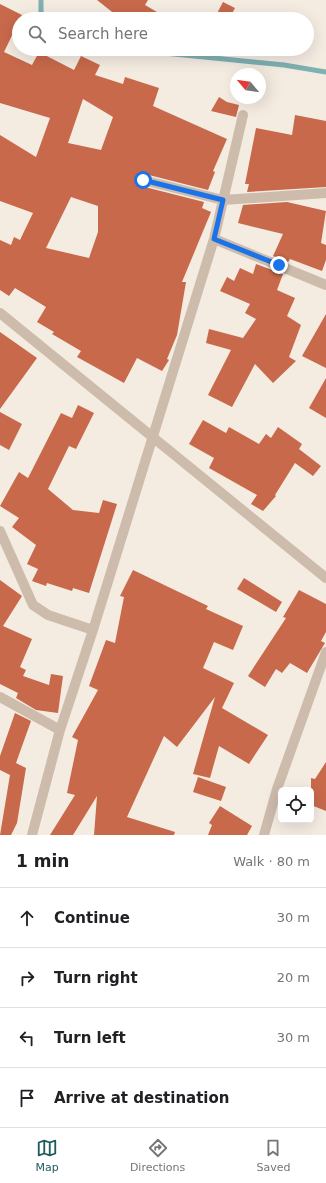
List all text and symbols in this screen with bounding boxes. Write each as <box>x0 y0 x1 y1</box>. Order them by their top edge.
search box <box>12 12 314 56</box>
icon: search <box>26 23 48 45</box>
text: Search here <box>58 25 148 43</box>
north arrow <box>230 68 266 104</box>
route start <box>134 171 152 189</box>
route end <box>270 256 288 274</box>
map controls <box>278 787 314 823</box>
button: locate <box>278 787 314 823</box>
text: 1 min <box>16 851 69 871</box>
text: Walk · 80 m <box>233 854 310 869</box>
icon: ahead <box>16 907 38 929</box>
text: Continue <box>54 909 130 927</box>
text: 30 m <box>277 910 310 925</box>
icon: right <box>16 967 38 989</box>
text: Turn right <box>54 969 138 987</box>
text: 20 m <box>277 970 310 985</box>
icon: left <box>16 1027 38 1049</box>
text: Turn left <box>54 1029 126 1047</box>
text: 30 m <box>277 1030 310 1045</box>
icon: arrive <box>16 1087 38 1109</box>
text: Arrive at destination <box>54 1089 229 1107</box>
tab: Map <box>36 1137 59 1174</box>
tab: Directions <box>130 1137 185 1174</box>
tab: Saved <box>256 1137 290 1174</box>

